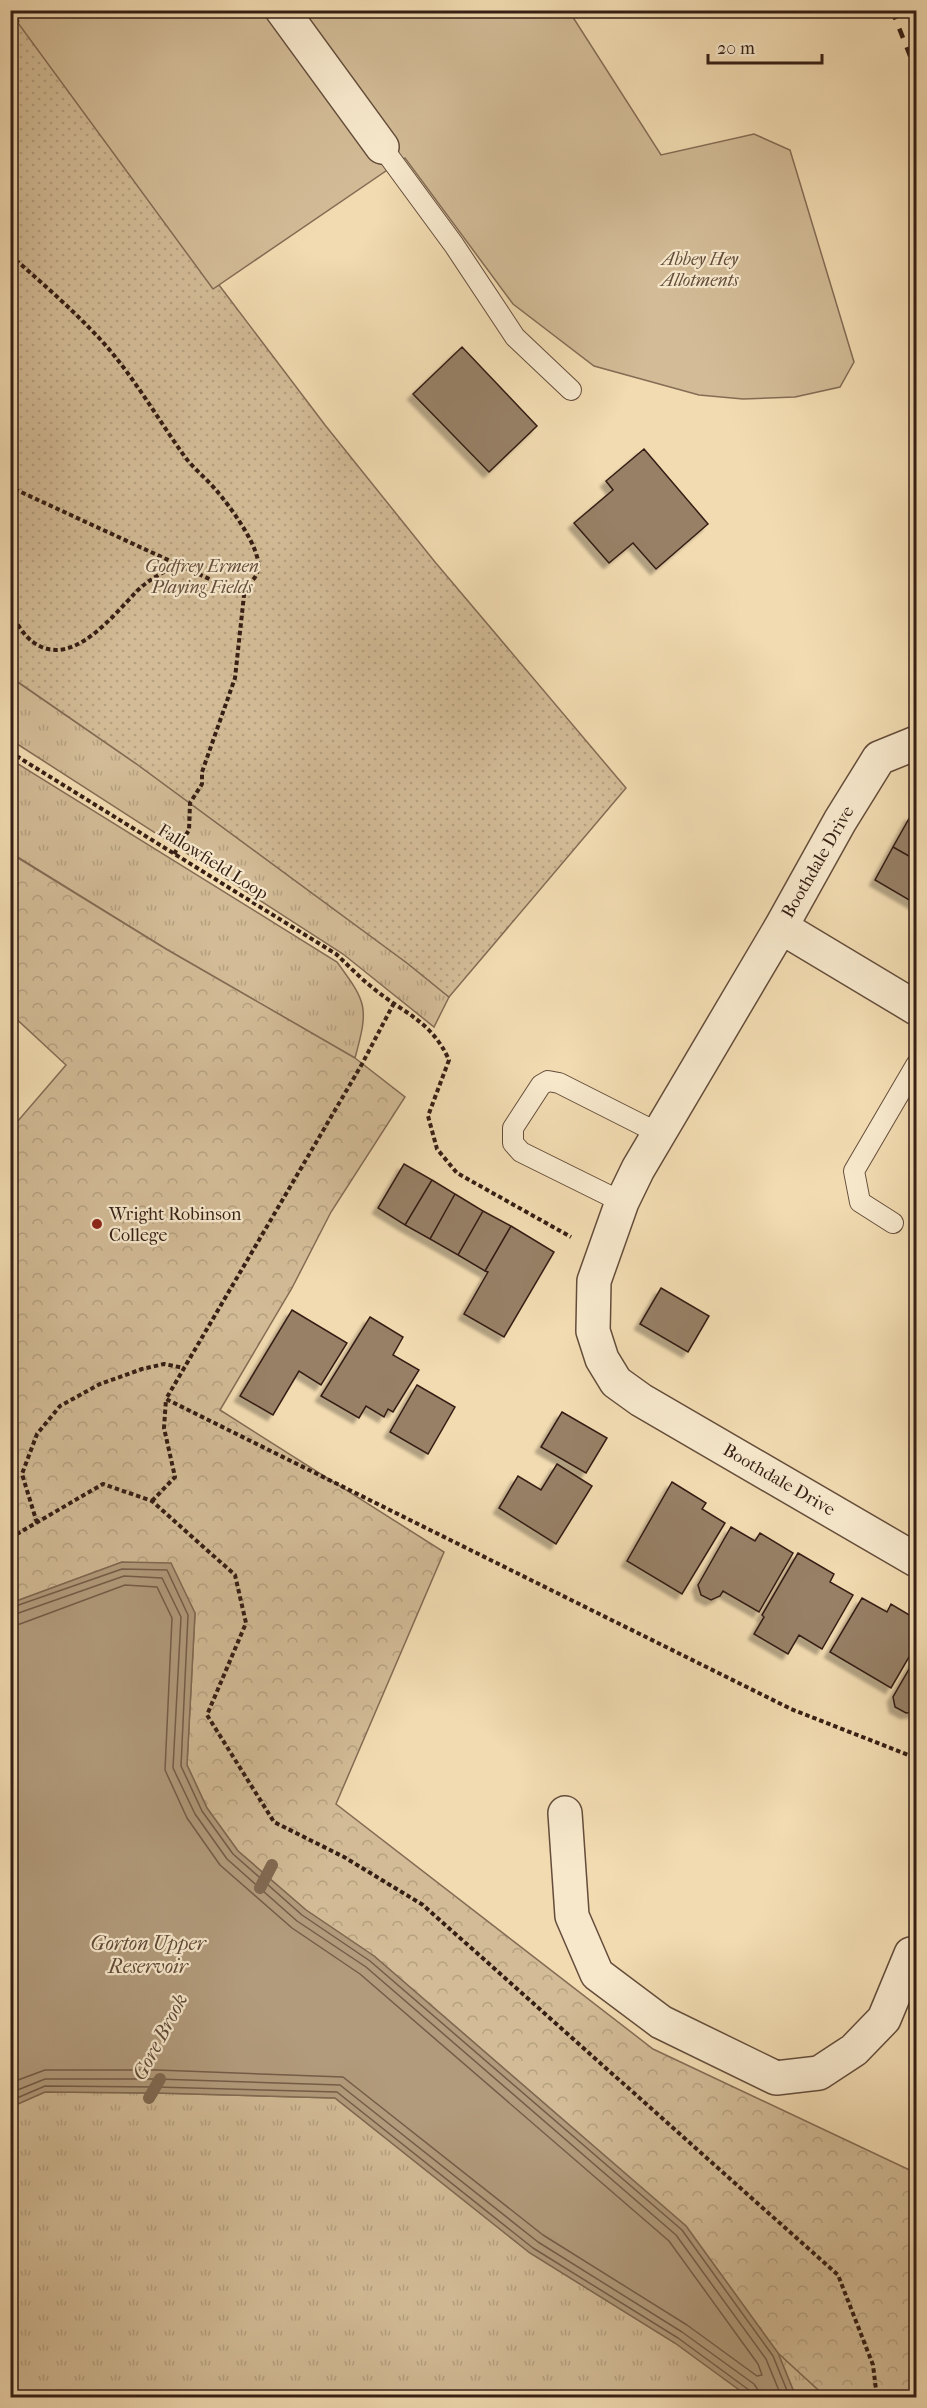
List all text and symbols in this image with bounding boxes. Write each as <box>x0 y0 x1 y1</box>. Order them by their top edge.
scale bar <box>708 27 822 65</box>
text: 20 m <box>717 38 755 59</box>
park label: Abbey Hey Allotments <box>660 249 739 291</box>
park label: Godfrey Ermen Playing Fields <box>145 556 259 598</box>
street label: Boothdale Drive <box>777 802 859 922</box>
street label: Fallowfield Loop <box>154 820 272 904</box>
place label: Wright Robinson College <box>108 1204 242 1246</box>
marker: Wright Robinson College <box>90 1217 104 1231</box>
street label: Boothdale Drive <box>719 1439 839 1521</box>
water label: Gorton Upper Reservoir <box>90 1932 208 1978</box>
water label: Gore Brook <box>128 1990 192 2084</box>

